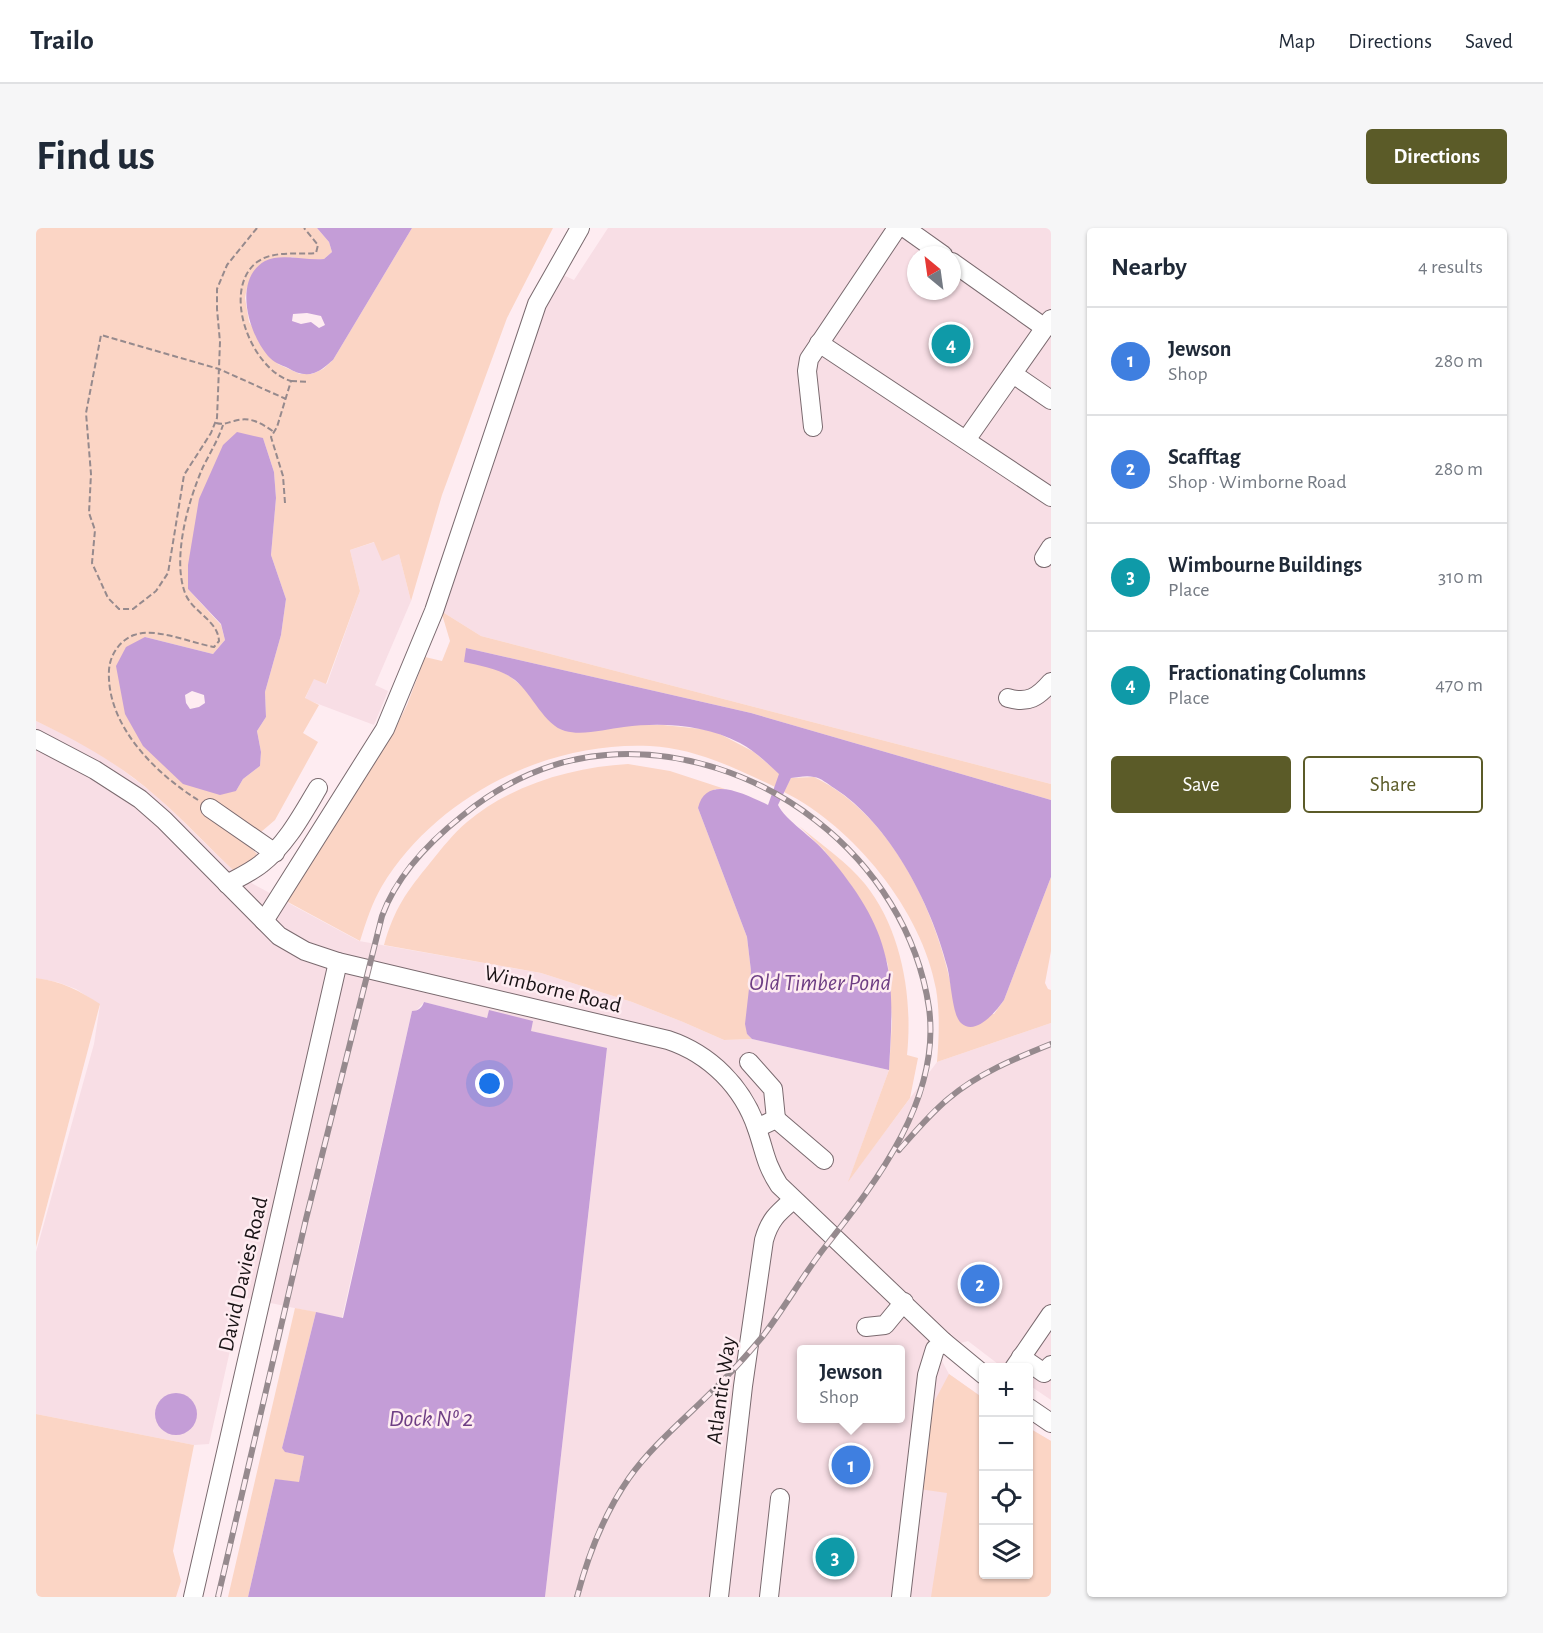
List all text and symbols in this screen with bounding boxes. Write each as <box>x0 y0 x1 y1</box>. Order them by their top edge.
text: Trailo <box>30 27 94 55</box>
text: Map <box>1279 31 1315 52</box>
text: Directions <box>1348 31 1432 52</box>
text: Saved <box>1465 31 1513 52</box>
button: Directions <box>1366 129 1507 184</box>
text: Find us <box>36 135 155 177</box>
north arrow <box>907 246 961 300</box>
text: Nearby <box>1111 254 1187 280</box>
text: 4 results <box>1418 257 1483 277</box>
pin: 4 <box>932 322 970 366</box>
text: Jewson <box>1168 338 1232 360</box>
text: 1 <box>1127 351 1134 371</box>
text: 280 m <box>1435 351 1483 371</box>
text: Shop <box>1168 364 1208 384</box>
text: Scafftag <box>1168 446 1241 468</box>
text: 2 <box>1126 459 1135 479</box>
text: 280 m <box>1435 459 1483 479</box>
text: Shop · Wimborne Road <box>1168 472 1347 492</box>
text: Wimbourne Buildings <box>1168 554 1362 576</box>
text: 3 <box>1126 567 1135 587</box>
text: 310 m <box>1438 567 1483 587</box>
text: Place <box>1168 580 1209 600</box>
text: Fractionating Columns <box>1168 662 1366 684</box>
text: 4 <box>1125 675 1136 695</box>
text: 470 m <box>1435 675 1483 695</box>
text: Place <box>1168 688 1209 708</box>
button: Save <box>1111 756 1291 813</box>
button: Share <box>1303 756 1483 813</box>
street label: Wimborne Road <box>482 961 624 1017</box>
water label: Old Timber Pond <box>749 971 891 995</box>
your location <box>475 1069 504 1098</box>
street label: David Davies Road <box>214 1195 271 1354</box>
pin: 2 <box>960 1262 1000 1306</box>
street label: Atlantic Way <box>703 1334 739 1445</box>
popup <box>797 1345 905 1423</box>
text: Jewson <box>819 1361 883 1383</box>
map controls <box>979 1363 1033 1579</box>
button: + <box>979 1363 1033 1417</box>
text: Shop <box>819 1387 859 1407</box>
water label: Dock Nº 2 <box>389 1407 473 1431</box>
button: − <box>979 1417 1033 1471</box>
pin: 1 <box>832 1442 870 1488</box>
button: locate <box>979 1471 1033 1525</box>
button: layers <box>979 1525 1033 1579</box>
pin: 3 <box>816 1534 854 1580</box>

